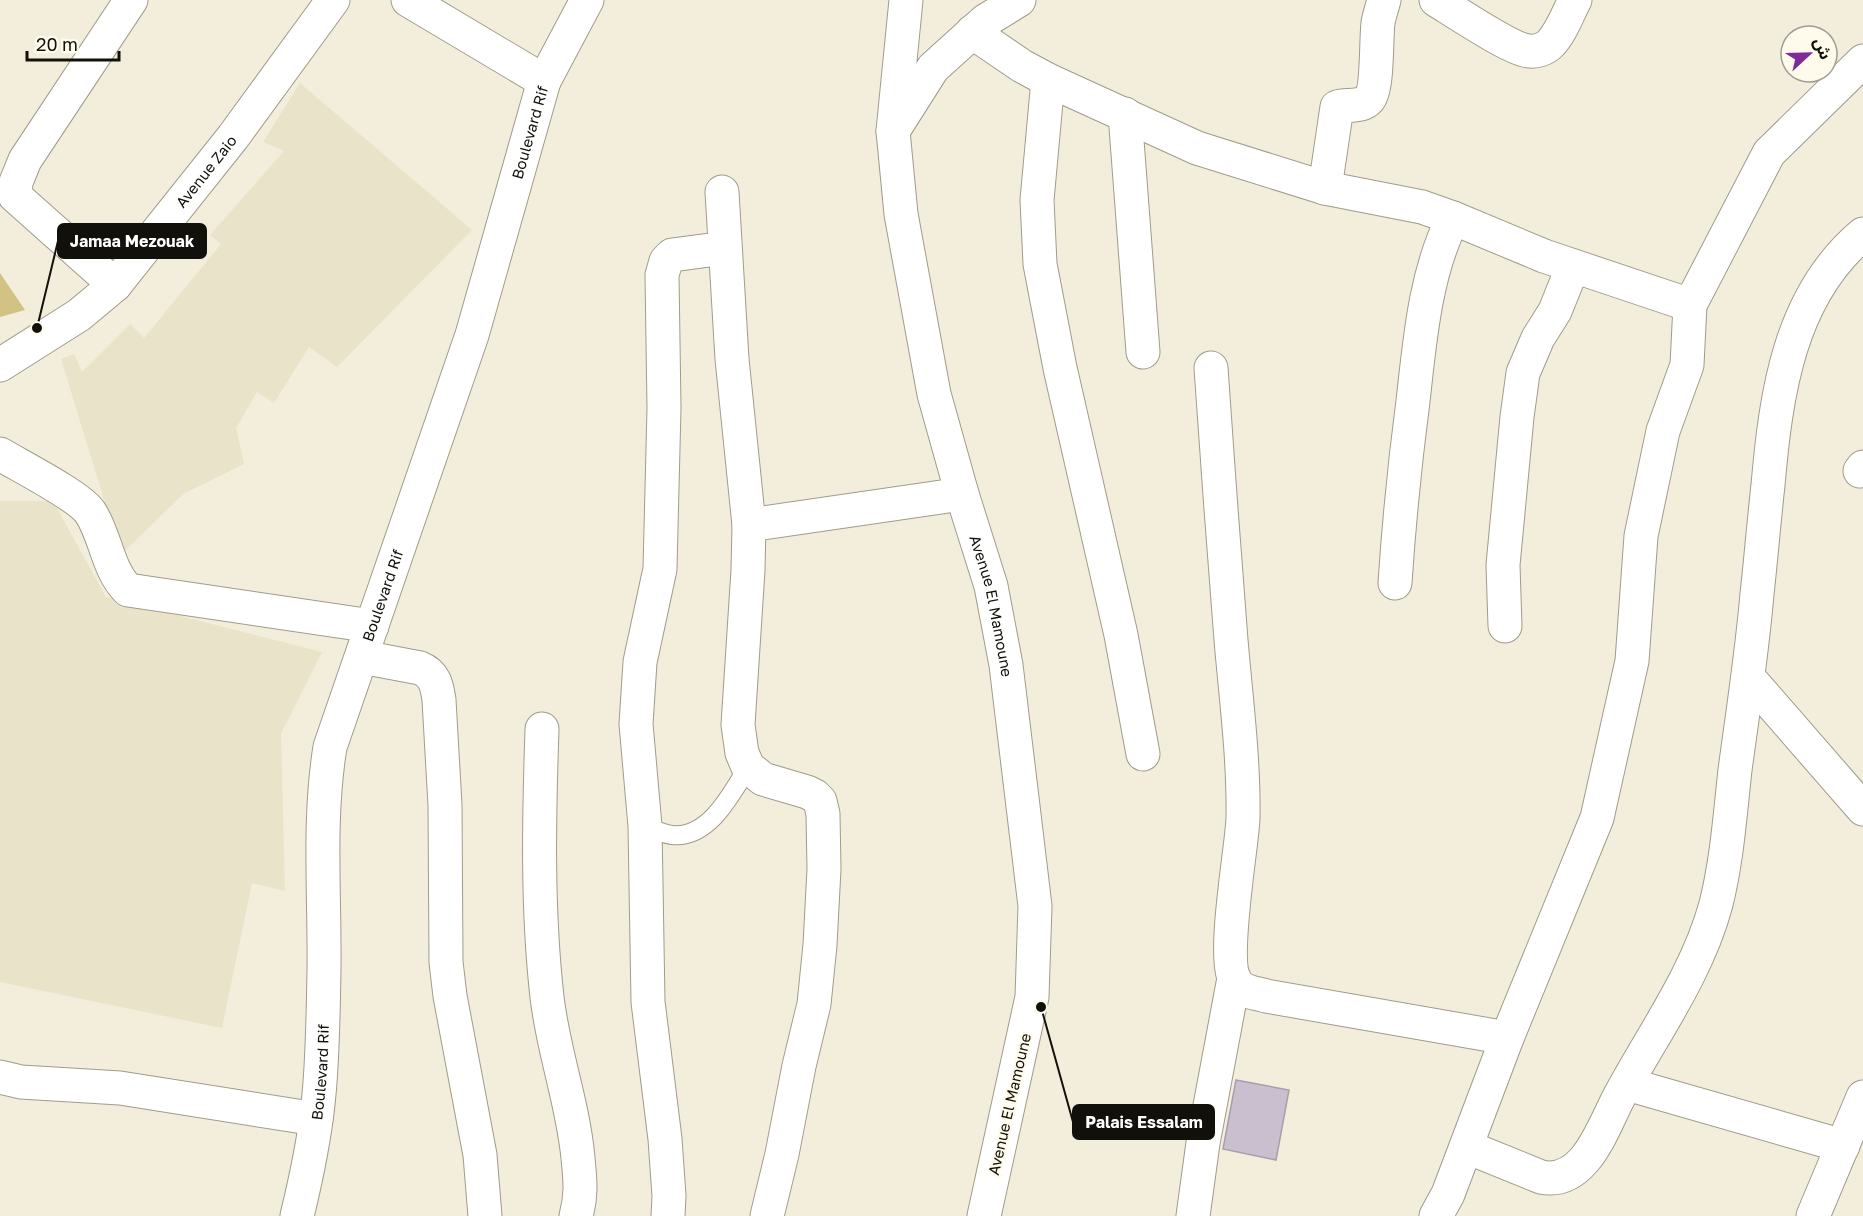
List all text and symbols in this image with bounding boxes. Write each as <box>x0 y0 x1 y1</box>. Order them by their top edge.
scale bar <box>27 24 118 62</box>
north arrow <box>1779 24 1839 84</box>
text: 20 m <box>36 33 78 55</box>
text: ش <box>1810 34 1836 62</box>
street label: Boulevard Rif <box>508 83 551 181</box>
street label: Avenue Zaio <box>172 131 240 211</box>
callout: Jamaa Mezouak <box>58 224 206 258</box>
text: Jamaa Mezouak <box>70 231 195 251</box>
street label: Avenue El Mamoune <box>967 533 1016 678</box>
street label: Boulevard Rif <box>358 546 407 644</box>
street label: Boulevard Rif <box>307 1023 332 1121</box>
street label: Avenue El Mamoune <box>984 1031 1034 1177</box>
callout: Palais Essalam <box>1073 1105 1214 1139</box>
text: Palais Essalam <box>1085 1112 1203 1132</box>

